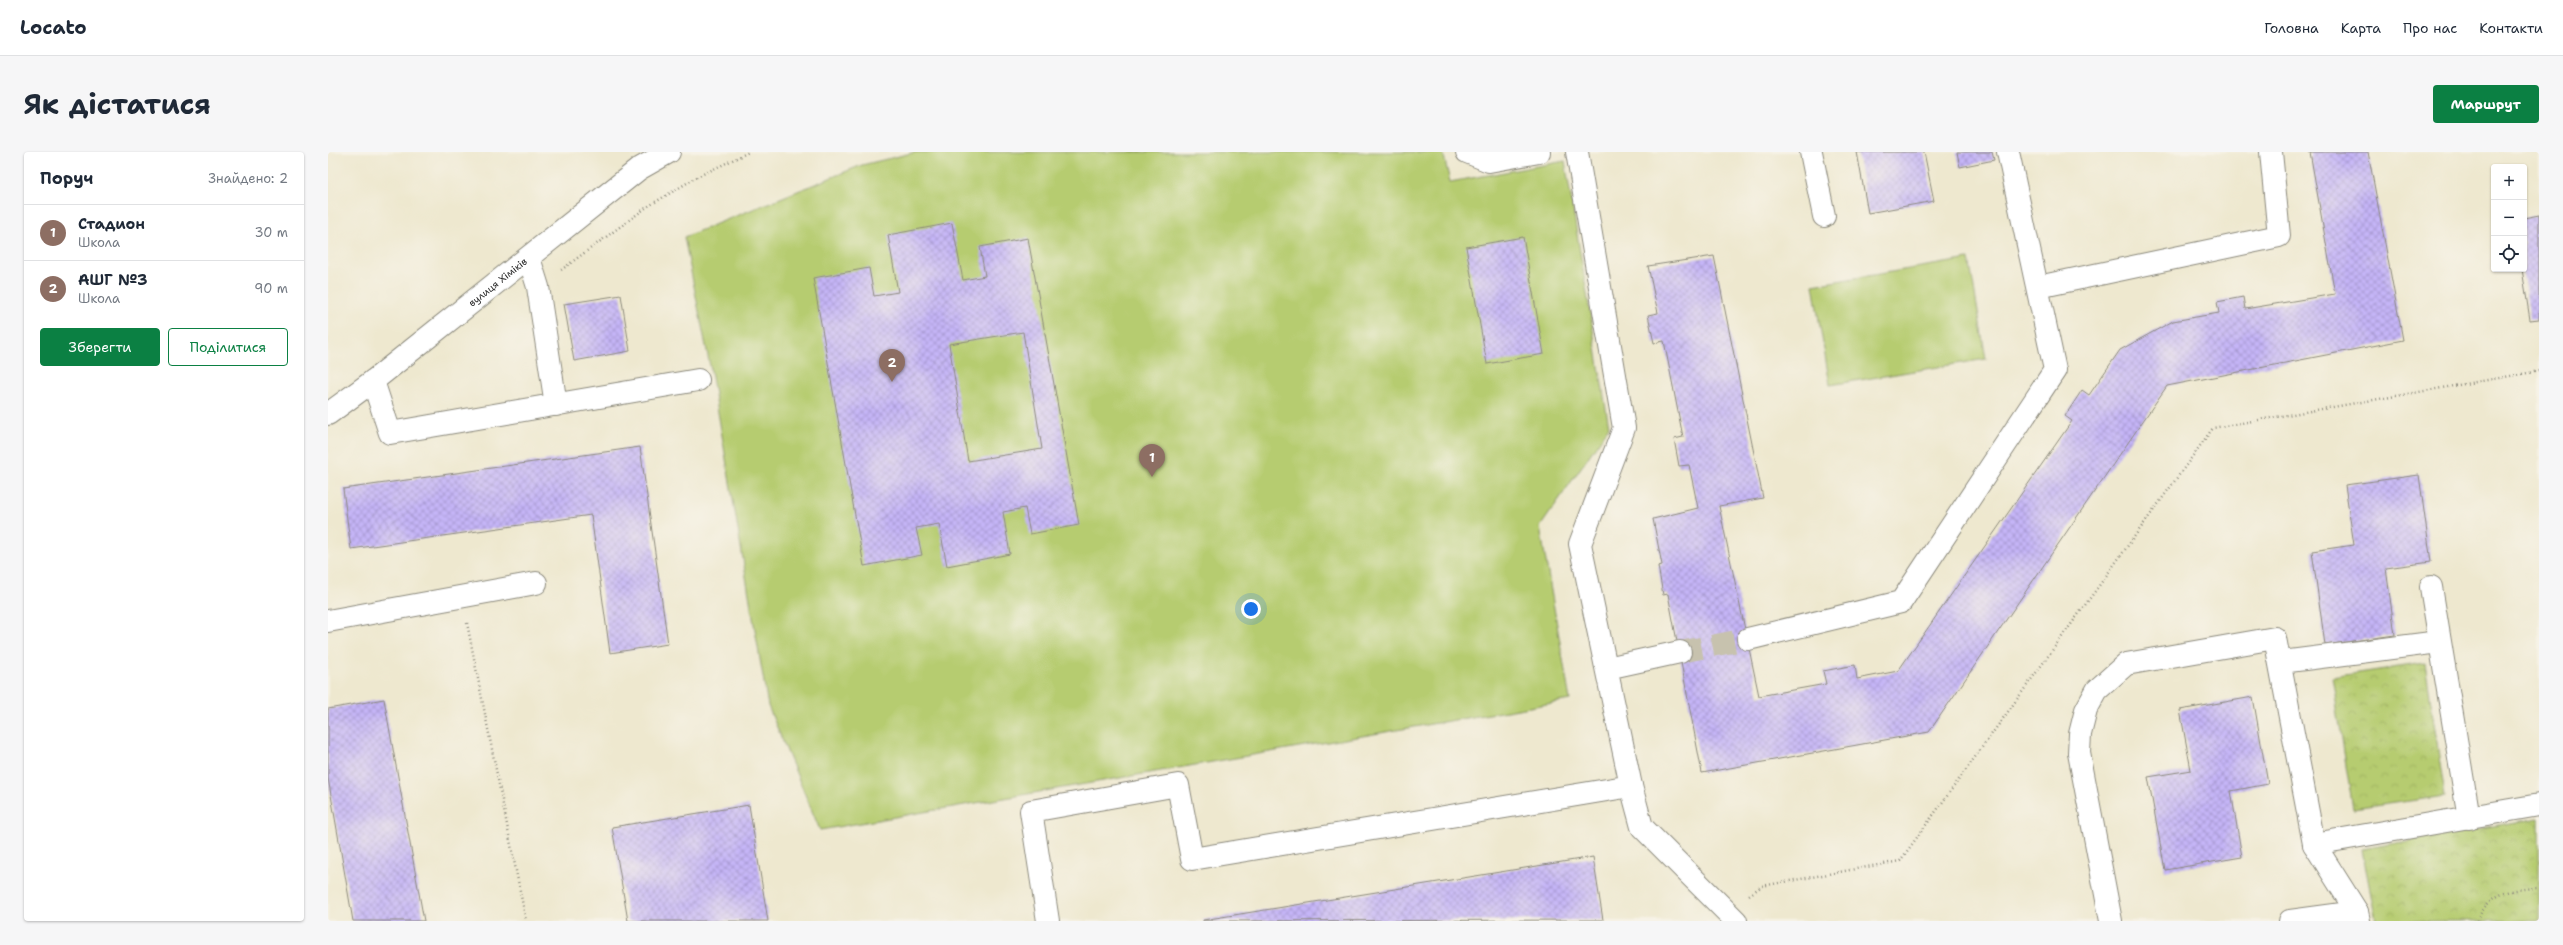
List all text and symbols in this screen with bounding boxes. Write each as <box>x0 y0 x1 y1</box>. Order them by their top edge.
text: Locato <box>20 15 87 40</box>
text: Головна <box>2264 19 2319 37</box>
text: Карта <box>2341 19 2381 37</box>
text: Про нас <box>2403 19 2457 37</box>
text: Контакти <box>2479 19 2543 37</box>
text: Як дістатися <box>24 85 211 123</box>
button: Маршрут <box>2433 85 2539 123</box>
map controls <box>2491 164 2527 272</box>
button: + <box>2491 164 2527 200</box>
text: Поруч <box>40 167 93 189</box>
text: Знайдено: 2 <box>208 170 288 187</box>
button: − <box>2491 200 2527 236</box>
text: Стадион <box>78 214 145 234</box>
text: 1 <box>50 224 56 241</box>
text: 30 m <box>254 224 288 241</box>
text: Школа <box>78 234 120 251</box>
button: locate <box>2491 236 2527 272</box>
street label: вулиця Хіміків <box>466 255 530 309</box>
text: АШГ №3 <box>78 270 147 290</box>
text: 2 <box>48 280 58 297</box>
text: 90 m <box>254 280 288 297</box>
text: Школа <box>78 290 120 307</box>
button: Зберегти <box>40 328 160 366</box>
button: Поділитися <box>168 328 288 366</box>
pin: 2 <box>879 349 905 382</box>
pin: 1 <box>1139 444 1165 477</box>
your location <box>1241 599 1261 619</box>

